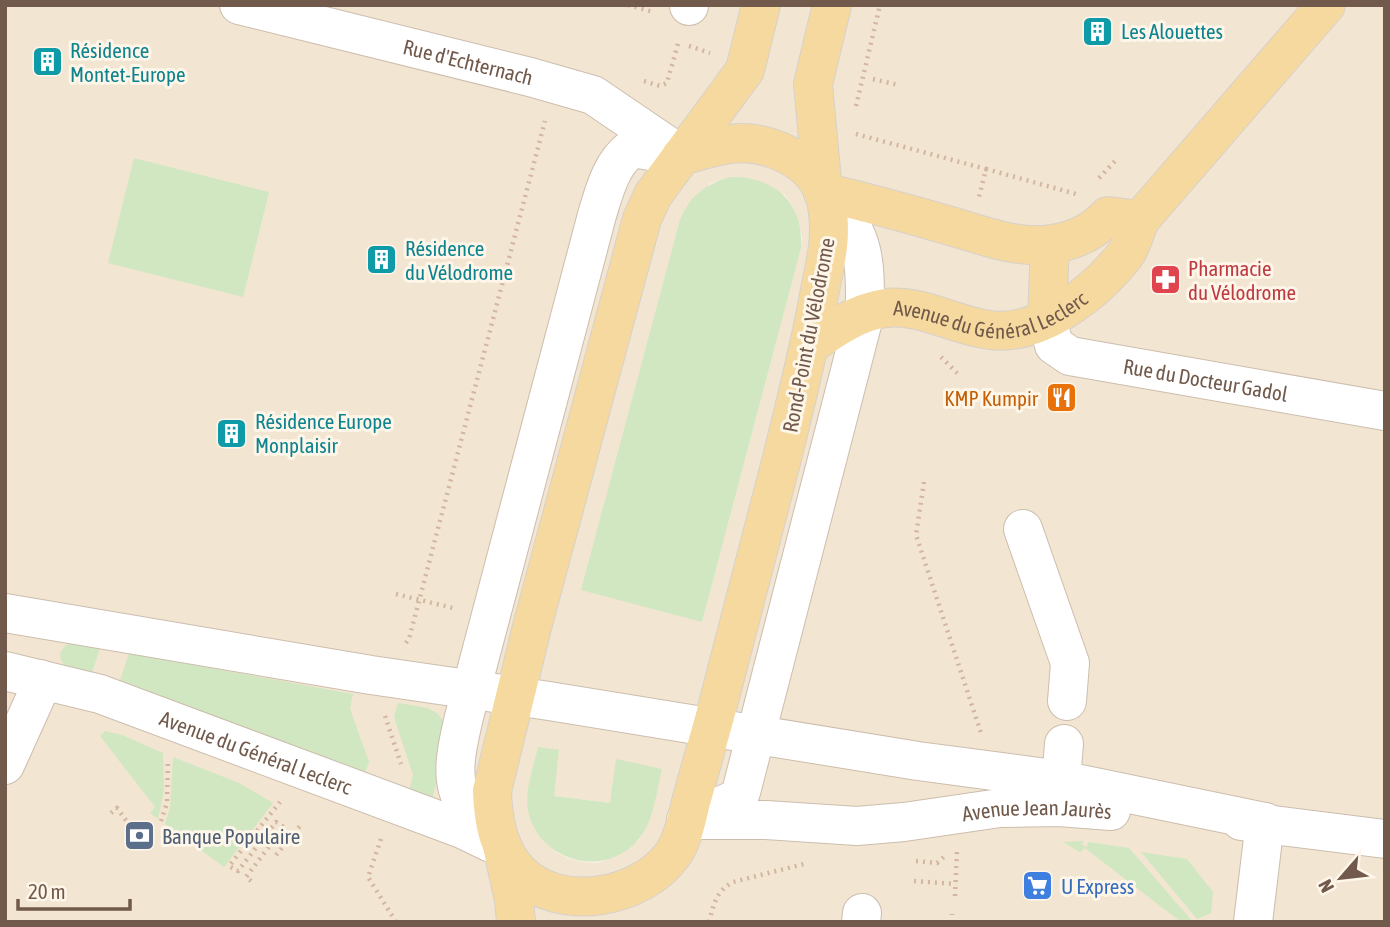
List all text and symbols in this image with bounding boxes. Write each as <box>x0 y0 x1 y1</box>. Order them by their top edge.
building icon: Les Alouettes <box>1081 14 1115 48</box>
place label: Les Alouettes <box>1121 19 1223 43</box>
street label: Rue d'Echternach <box>401 34 536 89</box>
place label: Résidence Montet-Europe <box>70 38 185 86</box>
building icon: Résidence Montet-Europe <box>30 45 64 79</box>
place label: Résidence du Vélodrome <box>405 236 513 284</box>
street label: Rond-Point du Vélodrome <box>777 236 839 434</box>
building icon: Résidence du Vélodrome <box>365 243 399 277</box>
place label: Pharmacie du Vélodrome <box>1188 256 1296 304</box>
pharmacy icon: Pharmacie du Vélodrome <box>1148 263 1182 297</box>
street label: Avenue du Général Leclerc <box>893 286 1092 343</box>
street label: Rue du Docteur Gadol <box>1122 354 1290 406</box>
restaurant icon: KMP Kumpir <box>1044 381 1078 415</box>
place label: KMP Kumpir <box>944 386 1039 410</box>
place label: Résidence Europe Monplaisir <box>255 409 392 457</box>
building icon: Résidence Europe Monplaisir <box>215 416 249 450</box>
street label: Avenue du Général Leclerc <box>157 705 355 799</box>
street label: Avenue Jean Jaurès <box>960 795 1112 825</box>
bank icon: Banque Populaire <box>122 819 156 853</box>
place label: Banque Populaire <box>162 824 300 848</box>
north arrow <box>1306 843 1376 913</box>
scale bar <box>18 867 130 911</box>
supermarket icon: U Express <box>1021 869 1055 903</box>
place label: U Express <box>1061 874 1134 898</box>
text: N <box>1314 876 1338 896</box>
text: 20 m <box>28 879 66 903</box>

